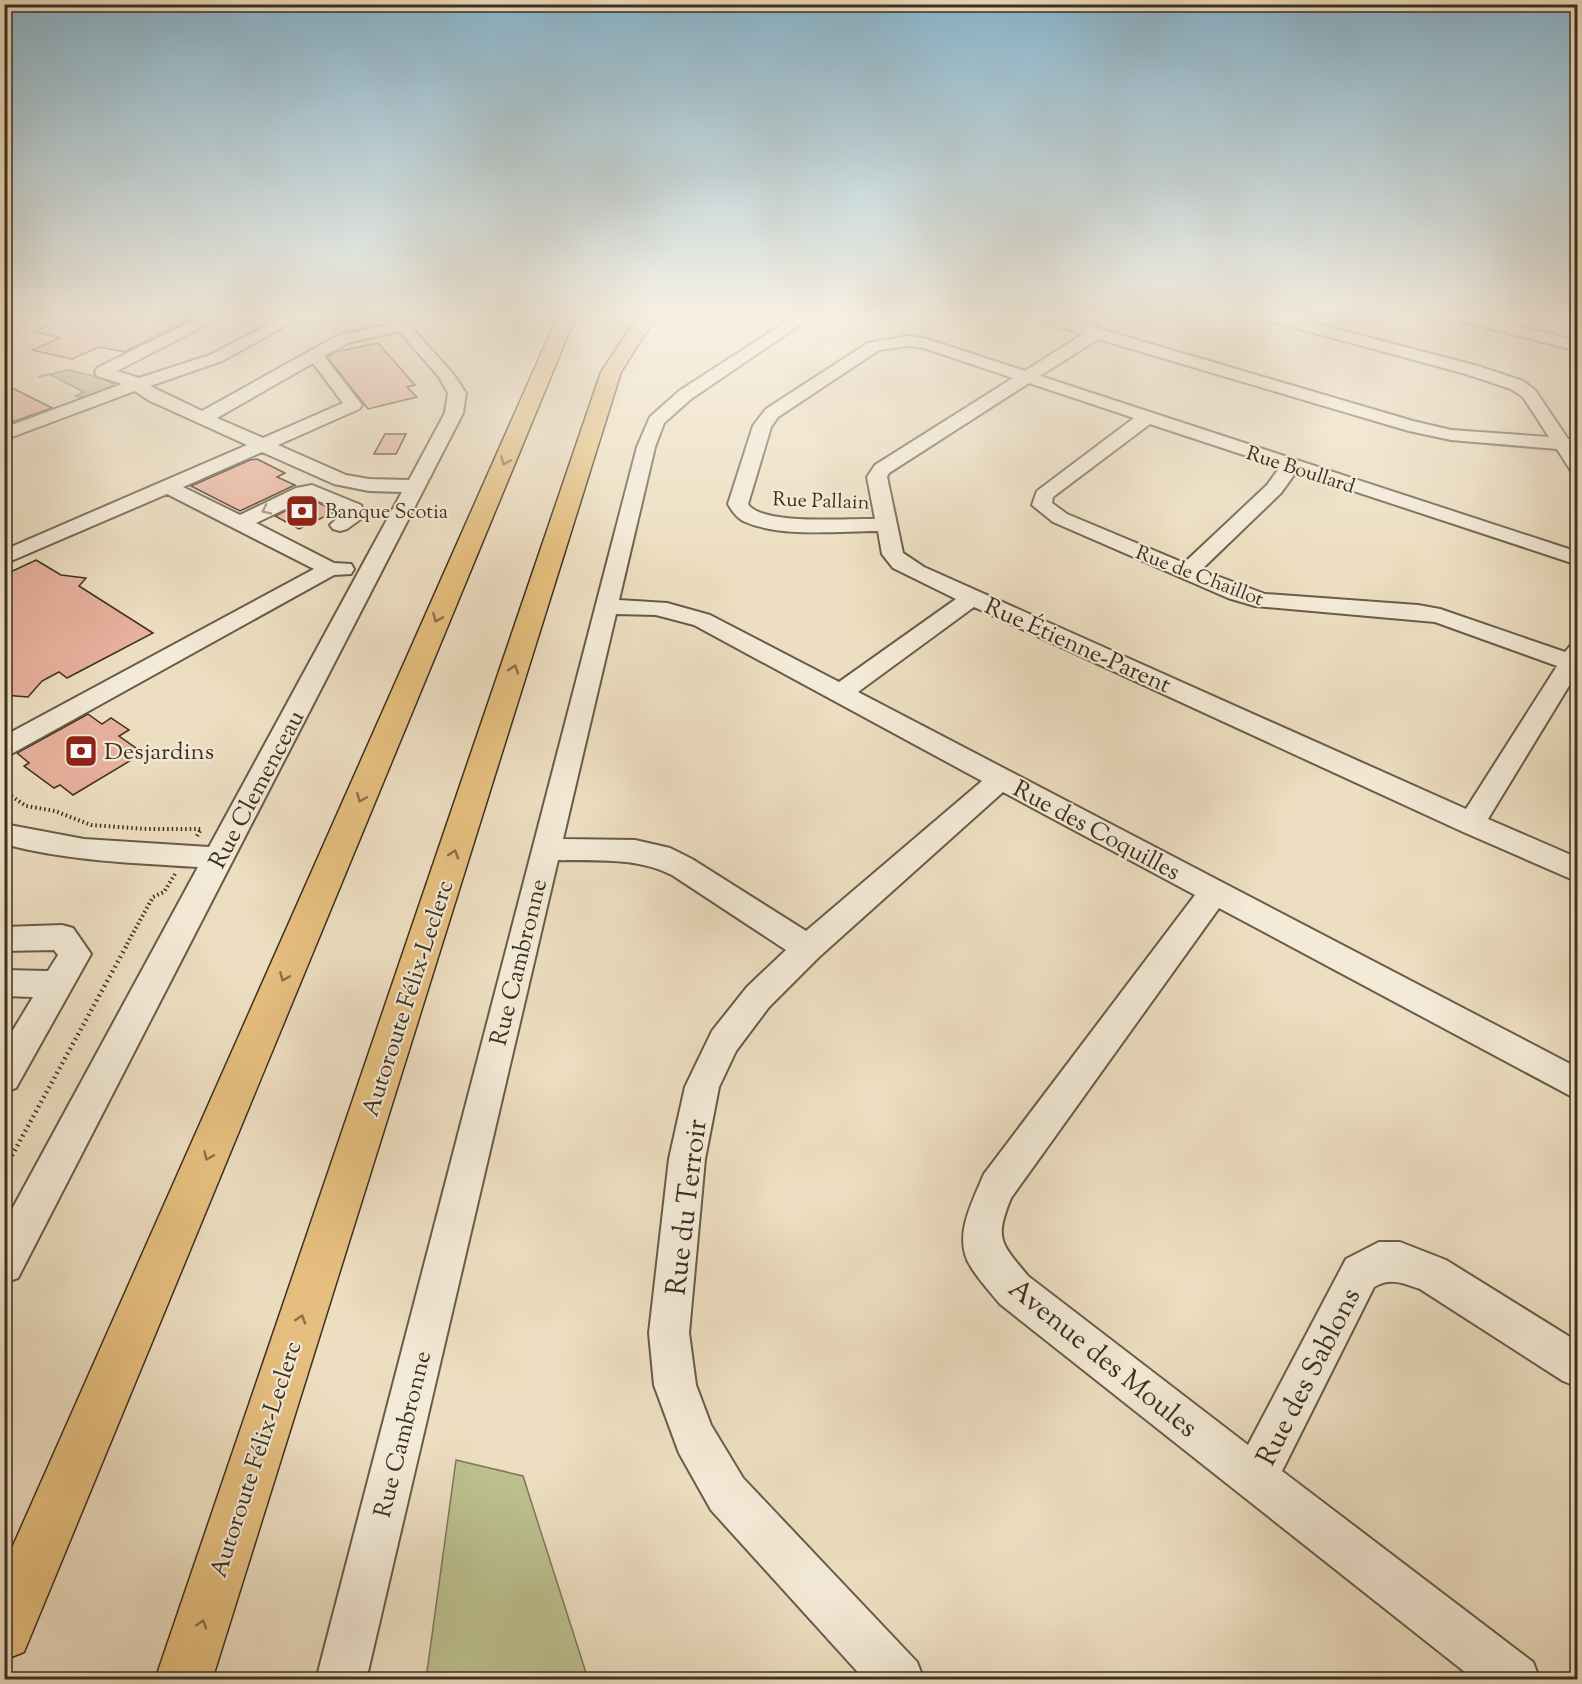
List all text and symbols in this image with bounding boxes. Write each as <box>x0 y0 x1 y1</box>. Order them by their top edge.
street label: Rue Boullard <box>1242 440 1358 503</box>
one-way arrow <box>500 455 512 466</box>
street label: Rue Pallain <box>772 486 870 519</box>
bank icon: Banque Scotia <box>284 493 320 529</box>
place label: Banque Scotia <box>325 499 448 528</box>
one-way arrow <box>261 503 272 515</box>
street label: Rue de Chaillot <box>1131 540 1267 615</box>
street label: Rue Étienne-Parent <box>978 590 1176 703</box>
one-way arrow <box>433 612 445 623</box>
one-way arrow <box>507 664 520 675</box>
street label: Rue Clemenceau <box>202 705 314 875</box>
bank icon: Desjardins <box>63 733 99 769</box>
place label: Desjardins <box>104 736 214 770</box>
street label: Rue des Coquilles <box>1006 773 1186 890</box>
one-way arrow <box>356 791 368 802</box>
one-way arrow <box>446 849 459 860</box>
street label: Rue Cambronne <box>483 875 557 1050</box>
street label: Autoroute Félix-Leclerc <box>355 876 463 1121</box>
one-way arrow <box>279 971 291 982</box>
street label: Rue du Terroir <box>657 1117 719 1298</box>
one-way arrow <box>203 1150 215 1161</box>
street label: Avenue des Moules <box>999 1270 1205 1448</box>
street label: Rue des Sablons <box>1248 1281 1372 1473</box>
one-way arrow <box>294 1314 307 1325</box>
street label: Autoroute Félix-Leclerc <box>203 1337 311 1582</box>
street label: Rue Cambronne <box>367 1347 441 1522</box>
one-way arrow <box>194 1619 207 1630</box>

